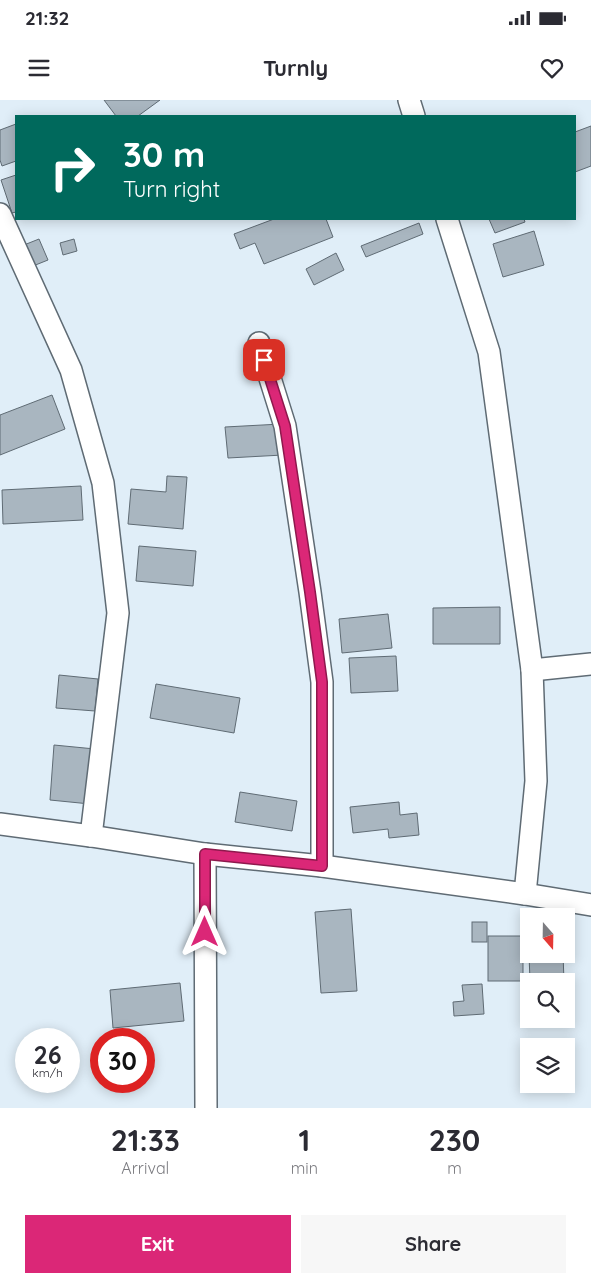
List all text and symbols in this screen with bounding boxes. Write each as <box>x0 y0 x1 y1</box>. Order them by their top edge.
text: 21:32 <box>25 6 69 30</box>
icon: menu <box>25 54 53 82</box>
text: Turnly <box>263 54 328 82</box>
icon: heart <box>538 54 566 82</box>
text: 30 m <box>123 132 205 176</box>
icon: right <box>40 135 105 200</box>
text: Turn right <box>123 175 220 203</box>
pin <box>243 339 285 381</box>
icon: arrive <box>250 346 278 374</box>
position arrow <box>178 905 230 957</box>
north arrow <box>520 908 575 962</box>
map controls <box>520 908 575 1093</box>
button: search <box>520 973 575 1028</box>
speed limit sign: 30 <box>90 1028 155 1093</box>
button: layers <box>520 1038 575 1093</box>
text: 26 <box>33 1039 62 1070</box>
text: km/h <box>32 1065 63 1080</box>
text: 21:33 <box>111 1121 180 1159</box>
text: 1 <box>298 1121 310 1159</box>
text: 230 <box>429 1121 480 1159</box>
text: Arrival <box>121 1158 169 1178</box>
text: min <box>291 1158 318 1178</box>
text: m <box>447 1158 462 1178</box>
button: Exit <box>25 1215 291 1273</box>
button: Share <box>301 1215 566 1273</box>

